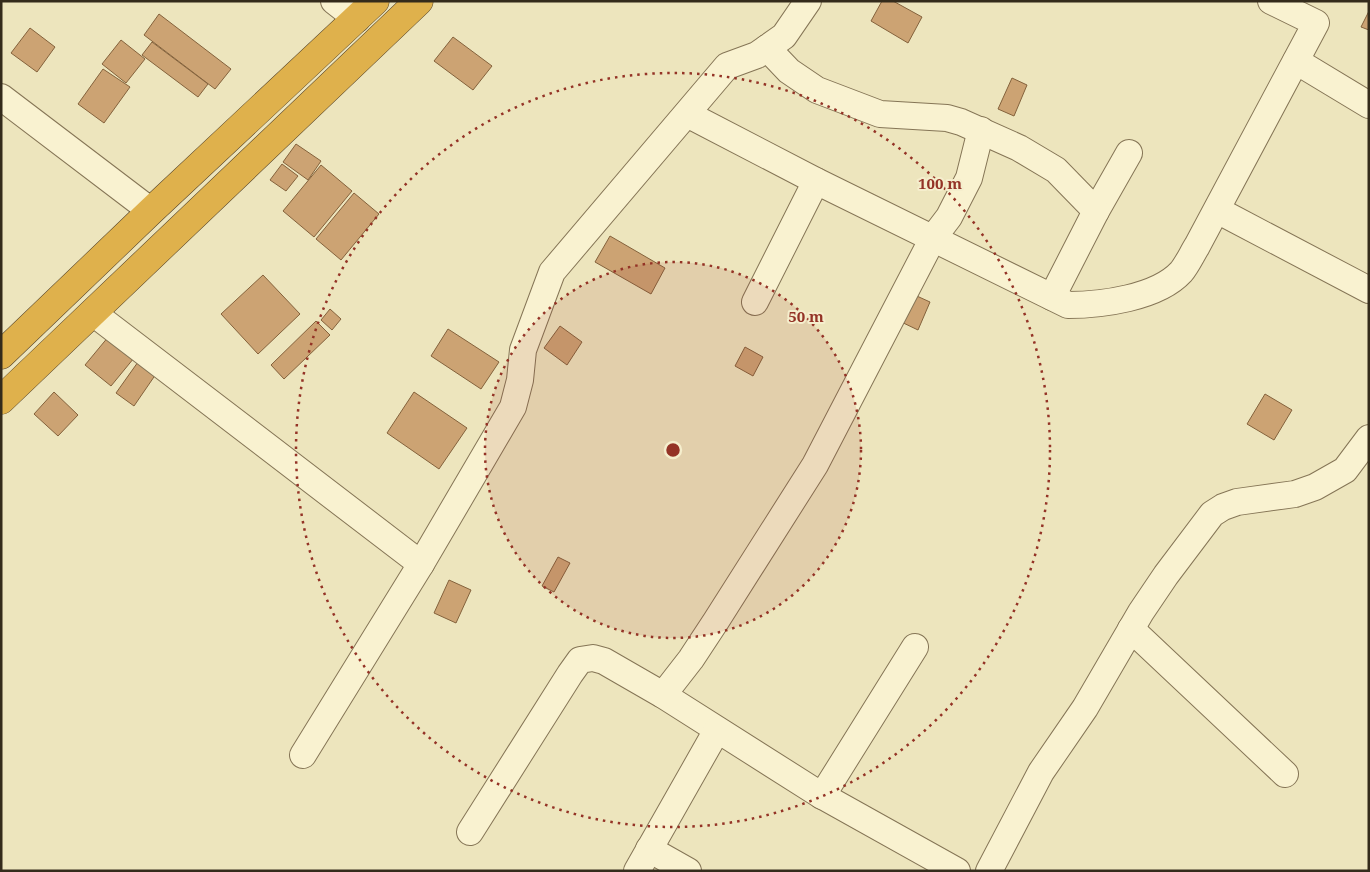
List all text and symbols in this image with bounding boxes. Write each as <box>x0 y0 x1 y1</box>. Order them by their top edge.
text: 100 m <box>918 173 962 193</box>
text: 50 m <box>788 306 824 326</box>
centre of rings <box>664 441 682 459</box>

